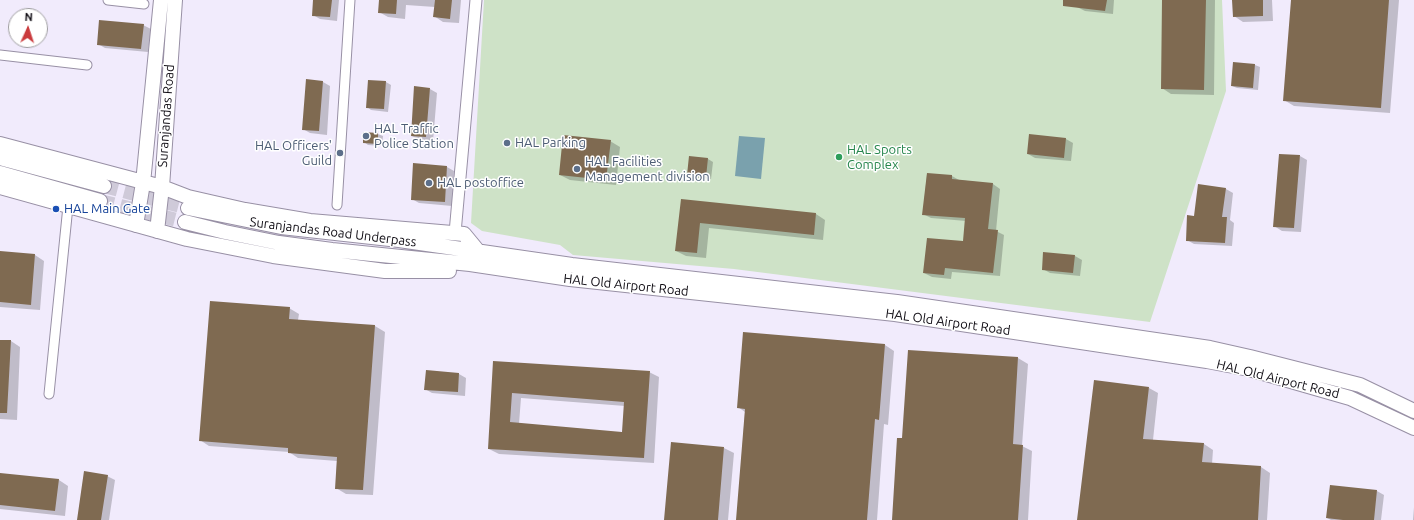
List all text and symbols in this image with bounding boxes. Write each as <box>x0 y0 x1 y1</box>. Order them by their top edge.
north arrow <box>8 8 48 48</box>
text: N <box>24 11 33 23</box>
street label: Suranjandas Road <box>155 64 177 168</box>
place label: HAL Traffic Police Station <box>374 121 454 152</box>
marker: HAL Traffic Police Station <box>361 131 371 141</box>
place label: HAL Parking <box>515 135 586 151</box>
place label: HAL Officers' Guild <box>255 138 332 169</box>
marker: HAL Parking <box>502 138 512 148</box>
place label: HAL Sports Complex <box>847 142 912 173</box>
marker: HAL Officers' Guild <box>335 148 345 158</box>
marker: HAL Sports Complex <box>834 152 844 162</box>
place label: HAL Facilities Management division <box>585 154 710 185</box>
marker: HAL Facilities Management division <box>572 164 582 174</box>
place label: HAL postoffice <box>437 175 524 191</box>
marker: HAL postoffice <box>424 178 434 188</box>
place label: HAL Main Gate <box>64 201 150 217</box>
marker: HAL Main Gate <box>51 204 61 214</box>
street label: Suranjandas Road Underpass <box>249 214 417 250</box>
street label: HAL Old Airport Road <box>563 271 689 299</box>
street label: HAL Old Airport Road <box>885 306 1011 338</box>
street label: HAL Old Airport Road <box>1215 356 1341 402</box>

